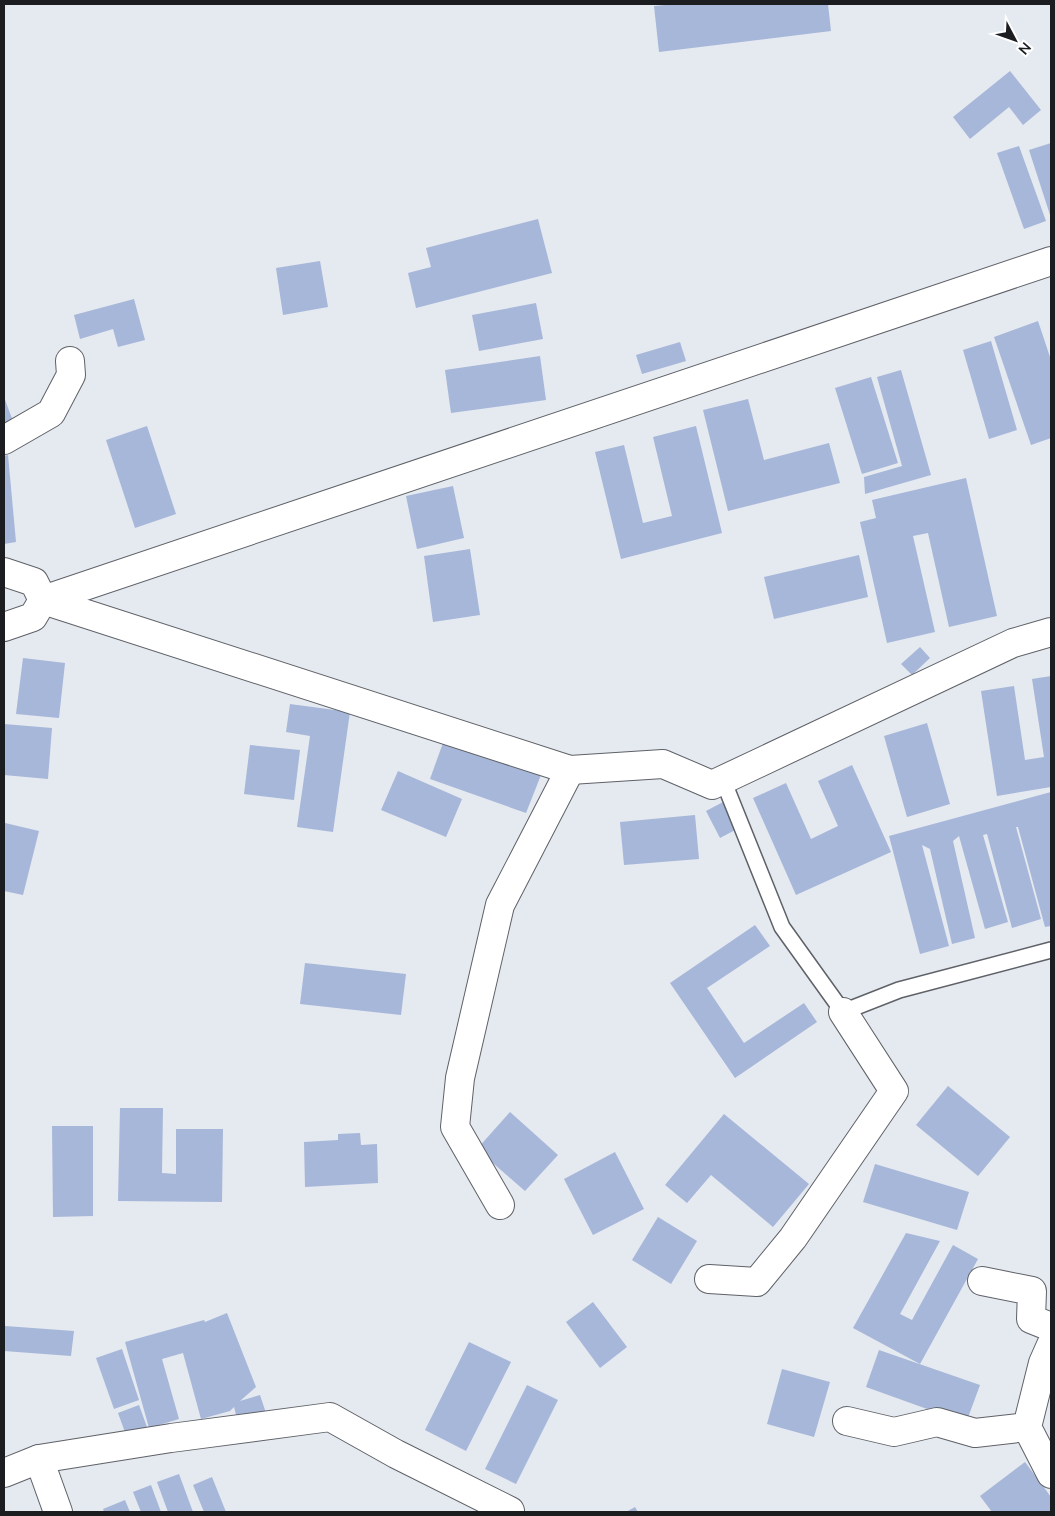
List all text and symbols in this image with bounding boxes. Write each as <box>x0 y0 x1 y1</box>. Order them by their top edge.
north arrow <box>990 15 1040 65</box>
text: N <box>1015 39 1035 58</box>

